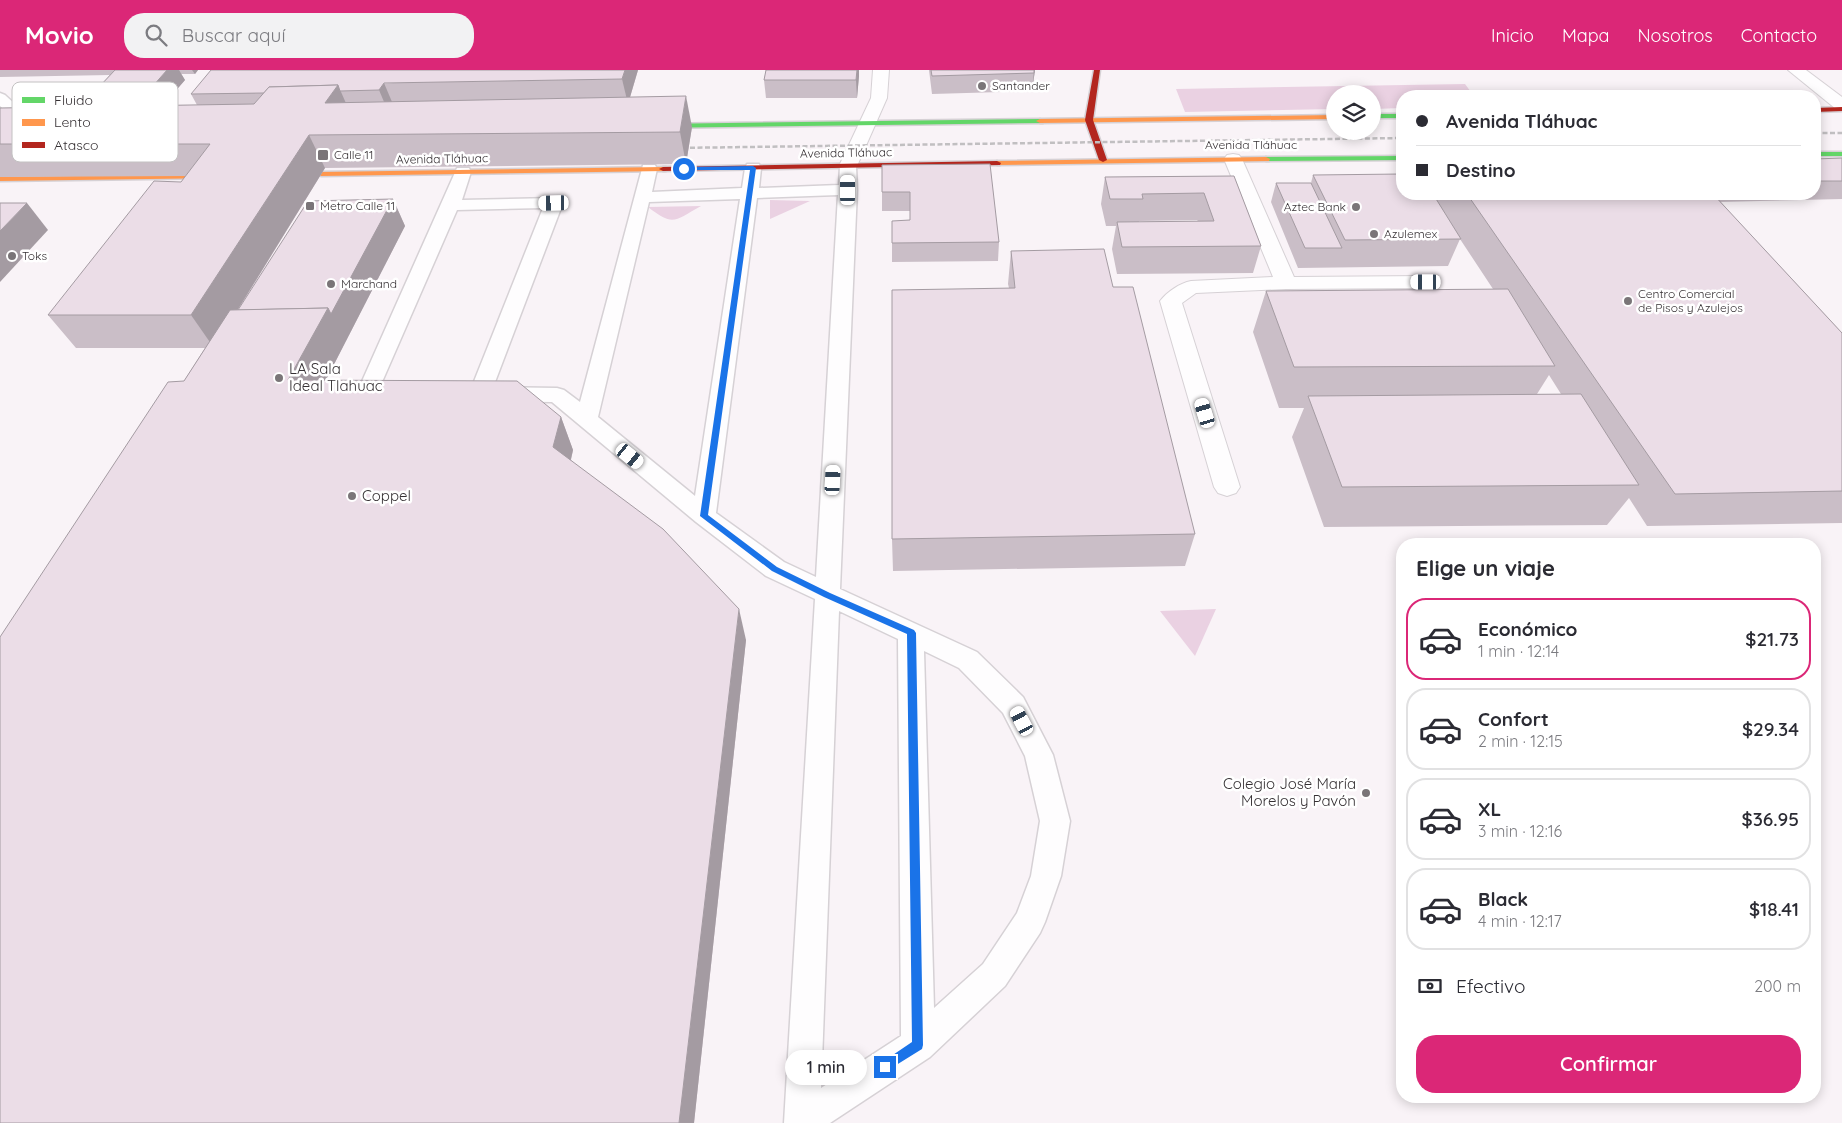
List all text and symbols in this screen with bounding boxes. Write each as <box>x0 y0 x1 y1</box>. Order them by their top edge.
search box <box>124 13 474 58</box>
text: Movio <box>25 20 94 50</box>
icon: search <box>142 21 170 49</box>
text: Buscar aquí <box>182 23 286 47</box>
text: Inicio <box>1491 24 1534 47</box>
text: Mapa <box>1562 24 1610 47</box>
text: Nosotros <box>1638 24 1713 47</box>
text: Contacto <box>1741 24 1817 47</box>
place label: Santander <box>992 78 1050 93</box>
marker: Santander <box>976 80 988 92</box>
legend <box>12 82 178 162</box>
map controls <box>1326 85 1381 140</box>
button: layers <box>1326 85 1381 140</box>
text: Fluido <box>54 91 93 109</box>
text: Avenida Tláhuac <box>1446 109 1597 133</box>
text: Lento <box>54 113 91 131</box>
text: Atasco <box>54 136 99 154</box>
street label: Avenida Tláhuac <box>1205 137 1297 152</box>
street label: Avenida Tláhuac <box>800 144 892 161</box>
place label: Calle 11 <box>334 147 373 162</box>
marker: Calle 11 <box>316 148 330 162</box>
street label: Avenida Tláhuac <box>396 150 488 167</box>
route start <box>673 158 695 180</box>
text: Destino <box>1446 158 1516 182</box>
car <box>840 175 855 205</box>
car <box>538 195 569 211</box>
place label: Metro Calle 11 <box>320 198 395 213</box>
place label: Aztec Bank <box>1284 199 1346 214</box>
marker: Metro Calle 11 <box>304 200 316 212</box>
marker: Aztec Bank <box>1350 201 1362 213</box>
place label: Azulemex <box>1384 226 1437 241</box>
marker: Azulemex <box>1368 228 1380 240</box>
place label: Toks <box>22 248 47 263</box>
marker: Toks <box>6 250 18 262</box>
car <box>1411 275 1441 290</box>
place label: Marchand <box>341 276 397 291</box>
marker: Marchand <box>325 278 337 290</box>
place label: Centro Comercial de Pisos y Azulejos <box>1638 286 1743 315</box>
marker: Centro Comercial de Pisos y Azulejos <box>1622 295 1634 307</box>
place label: LA Sala Ideal Tlahuac <box>289 359 383 395</box>
marker: LA Sala Ideal Tlahuac <box>273 372 285 384</box>
car <box>1193 396 1216 430</box>
car <box>613 441 646 471</box>
car <box>824 465 841 495</box>
place label: Coppel <box>362 486 411 505</box>
marker: Coppel <box>346 490 358 502</box>
text: Elige un viaje <box>1416 554 1555 582</box>
icon: car <box>1418 617 1463 662</box>
text: Económico <box>1478 617 1577 641</box>
text: $21.73 <box>1745 627 1799 651</box>
text: 1 min · 12:14 <box>1478 641 1559 661</box>
car <box>1008 704 1035 738</box>
icon: car <box>1418 707 1463 752</box>
text: Confort <box>1478 707 1549 731</box>
text: $29.34 <box>1742 717 1799 741</box>
text: 2 min · 12:15 <box>1478 731 1563 751</box>
place label: Colegio José María Morelos y Pavón <box>1223 774 1356 810</box>
marker: Colegio José María Morelos y Pavón <box>1360 787 1372 799</box>
icon: car <box>1418 797 1463 842</box>
text: XL <box>1478 797 1501 821</box>
text: $36.95 <box>1742 807 1799 831</box>
text: 3 min · 12:16 <box>1478 821 1562 841</box>
icon: car <box>1418 887 1463 932</box>
text: Black <box>1478 887 1528 911</box>
text: $18.41 <box>1749 897 1799 921</box>
text: 4 min · 12:17 <box>1478 911 1562 931</box>
icon: cash <box>1416 972 1444 1000</box>
text: Efectivo <box>1456 974 1525 998</box>
text: 200 m <box>1754 976 1801 996</box>
button: Confirmar <box>1416 1035 1801 1093</box>
callout: 1 min <box>785 1050 868 1084</box>
route end <box>874 1056 896 1078</box>
text: 1 min <box>807 1057 845 1077</box>

